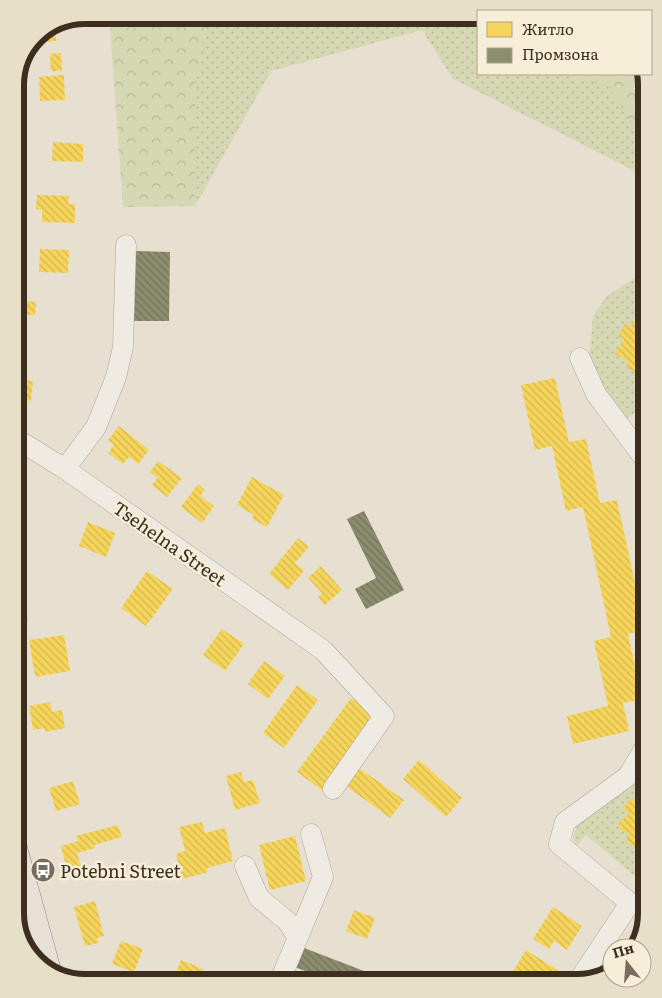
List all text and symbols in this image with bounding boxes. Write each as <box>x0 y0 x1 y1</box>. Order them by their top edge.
legend <box>477 10 652 75</box>
text: Житло <box>522 17 574 40</box>
text: Промзона <box>522 42 600 65</box>
street label: Tsehelna Street <box>108 494 233 593</box>
bus stop icon: Potebni Street <box>30 857 56 883</box>
place label: Potebni Street <box>60 857 182 884</box>
text: Пн <box>610 937 636 962</box>
north arrow <box>602 938 652 988</box>

